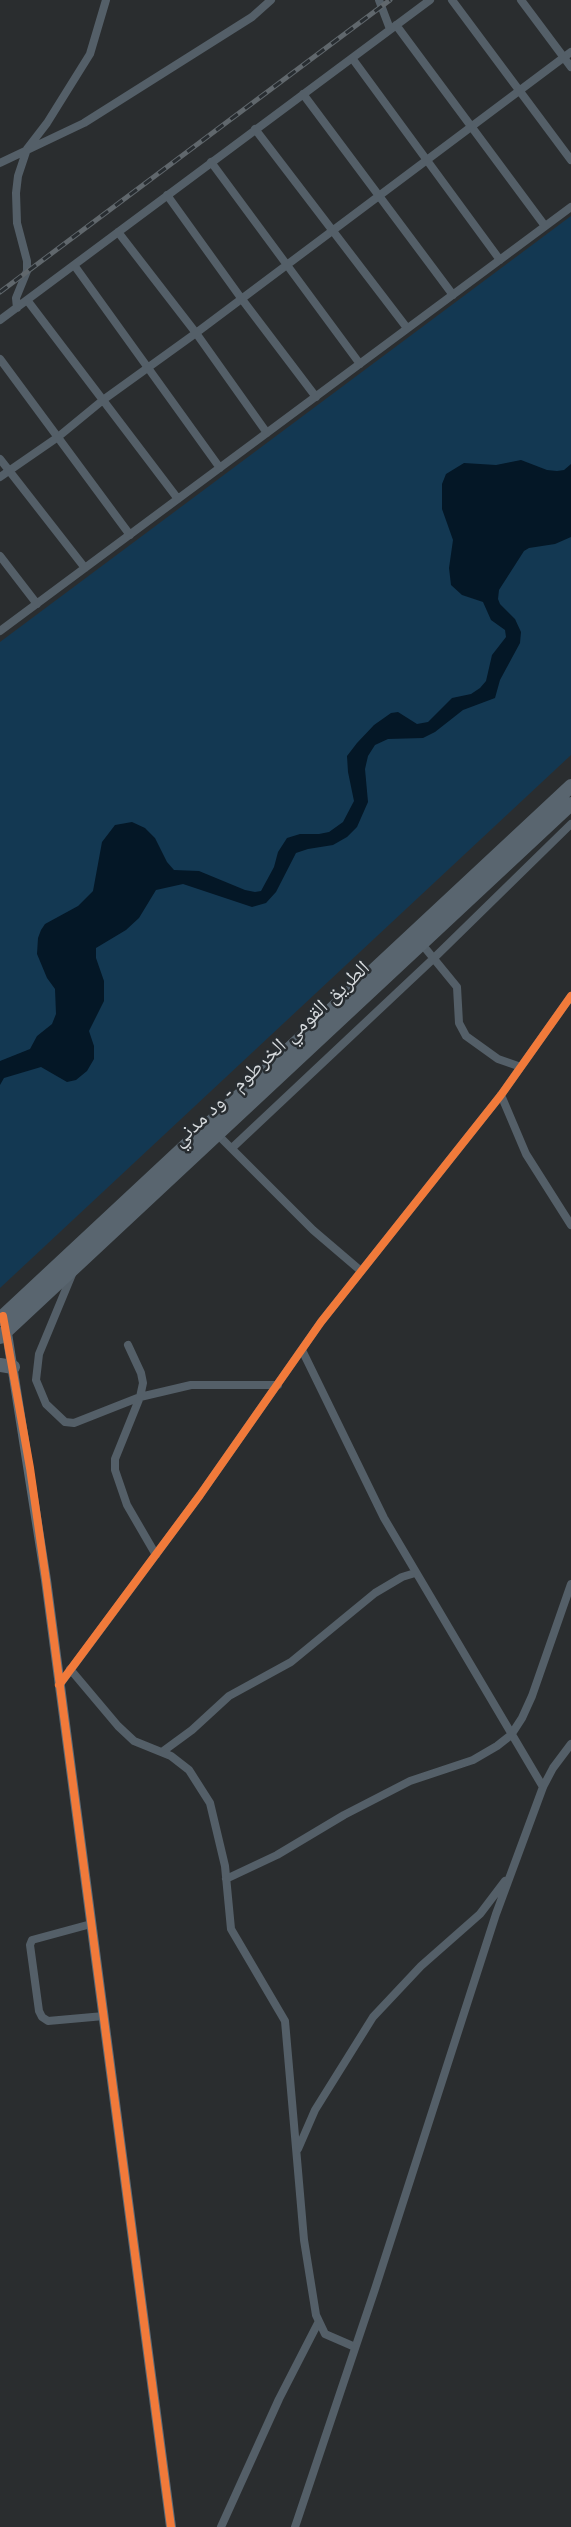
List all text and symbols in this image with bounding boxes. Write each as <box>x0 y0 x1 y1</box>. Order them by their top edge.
street label: الطريق القومي الخرطوم - ود مدني <box>167 956 375 1152</box>

